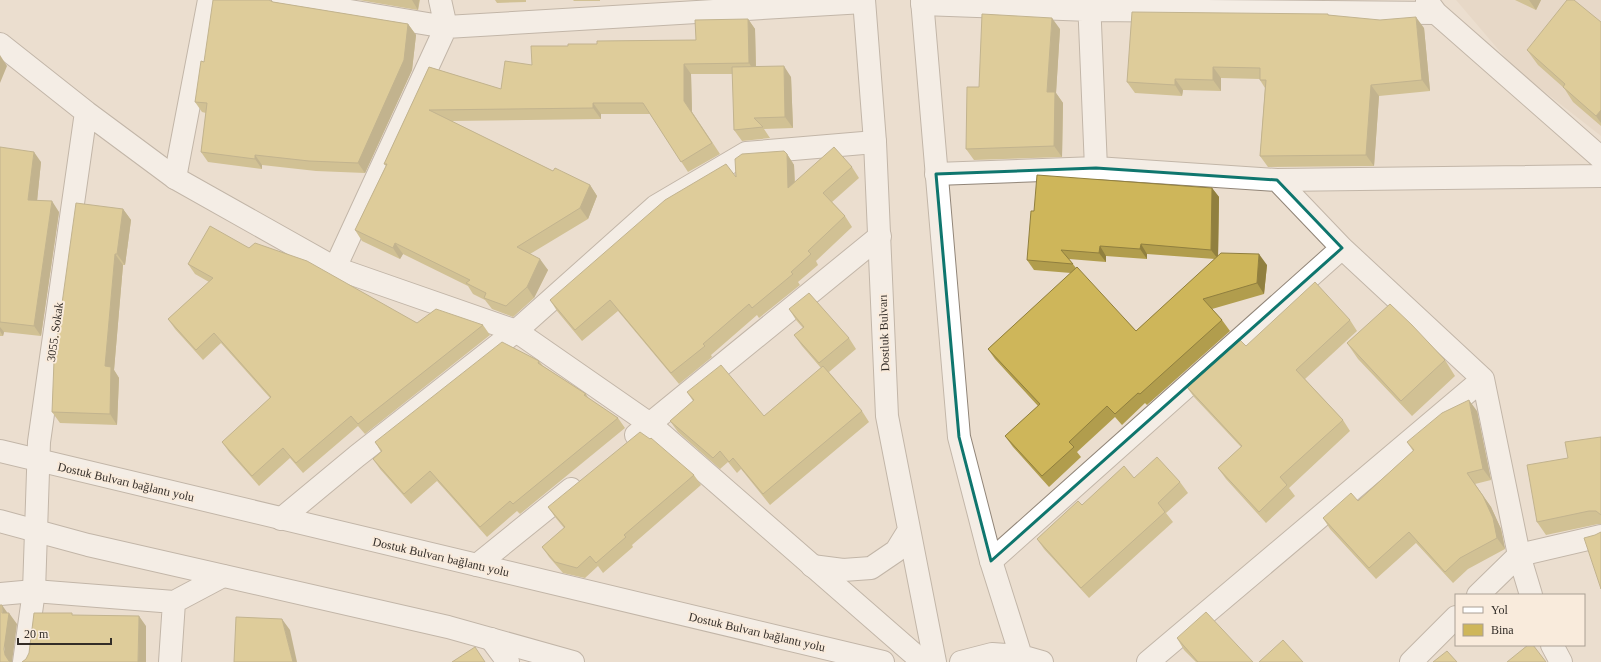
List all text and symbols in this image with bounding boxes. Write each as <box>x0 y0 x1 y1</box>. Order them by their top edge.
street label: Dostluk Bulvarı <box>876 294 892 372</box>
street label: 3055. Sokak <box>44 301 66 363</box>
street label: Dostuk Bulvarı bağlantı yolu <box>56 459 196 505</box>
street label: Dostuk Bulvarı bağlantı yolu <box>371 534 511 580</box>
legend <box>1455 594 1585 646</box>
text: Yol <box>1491 603 1508 617</box>
street label: Dostuk Bulvarı bağlantı yolu <box>687 609 827 655</box>
scale bar <box>18 620 111 646</box>
text: Bina <box>1491 623 1514 637</box>
text: 20 m <box>24 627 49 641</box>

